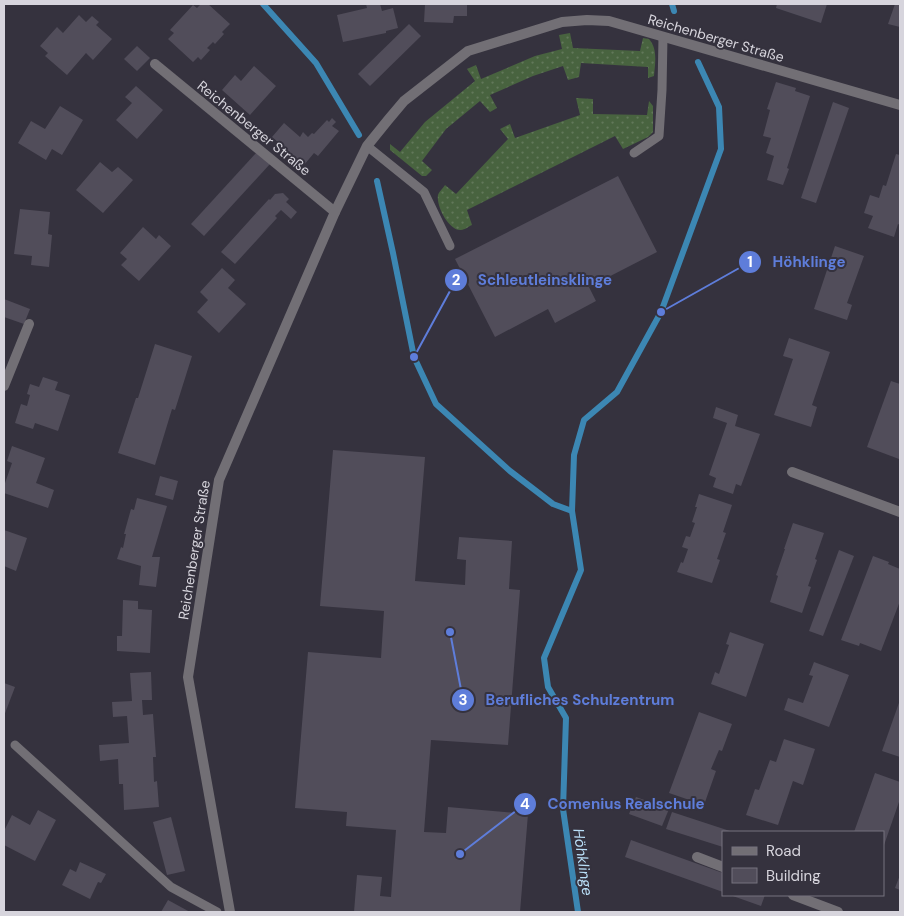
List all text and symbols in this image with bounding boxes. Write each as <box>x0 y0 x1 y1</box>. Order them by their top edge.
street label: Reichenberger Straße <box>646 10 786 66</box>
street label: Reichenberger Straße <box>194 77 314 179</box>
callout: Höhklinge <box>737 247 855 277</box>
text: 1 <box>747 252 753 272</box>
text: Höhklinge <box>773 252 845 272</box>
callout: Schleutleinsklinge <box>443 265 623 295</box>
text: 2 <box>452 270 461 290</box>
text: Schleutleinsklinge <box>478 270 612 290</box>
street label: Reichenberger Straße <box>174 479 214 621</box>
callout: Berufliches Schulzentrum <box>451 685 685 715</box>
text: 3 <box>458 690 468 710</box>
text: Berufliches Schulzentrum <box>486 690 674 710</box>
callout: Comenius Realschule <box>513 789 715 819</box>
text: 4 <box>520 794 530 814</box>
text: Comenius Realschule <box>548 794 704 814</box>
water label: Höhklinge <box>568 827 598 897</box>
legend <box>722 831 884 896</box>
text: Road <box>766 841 801 861</box>
text: Building <box>766 866 821 886</box>

